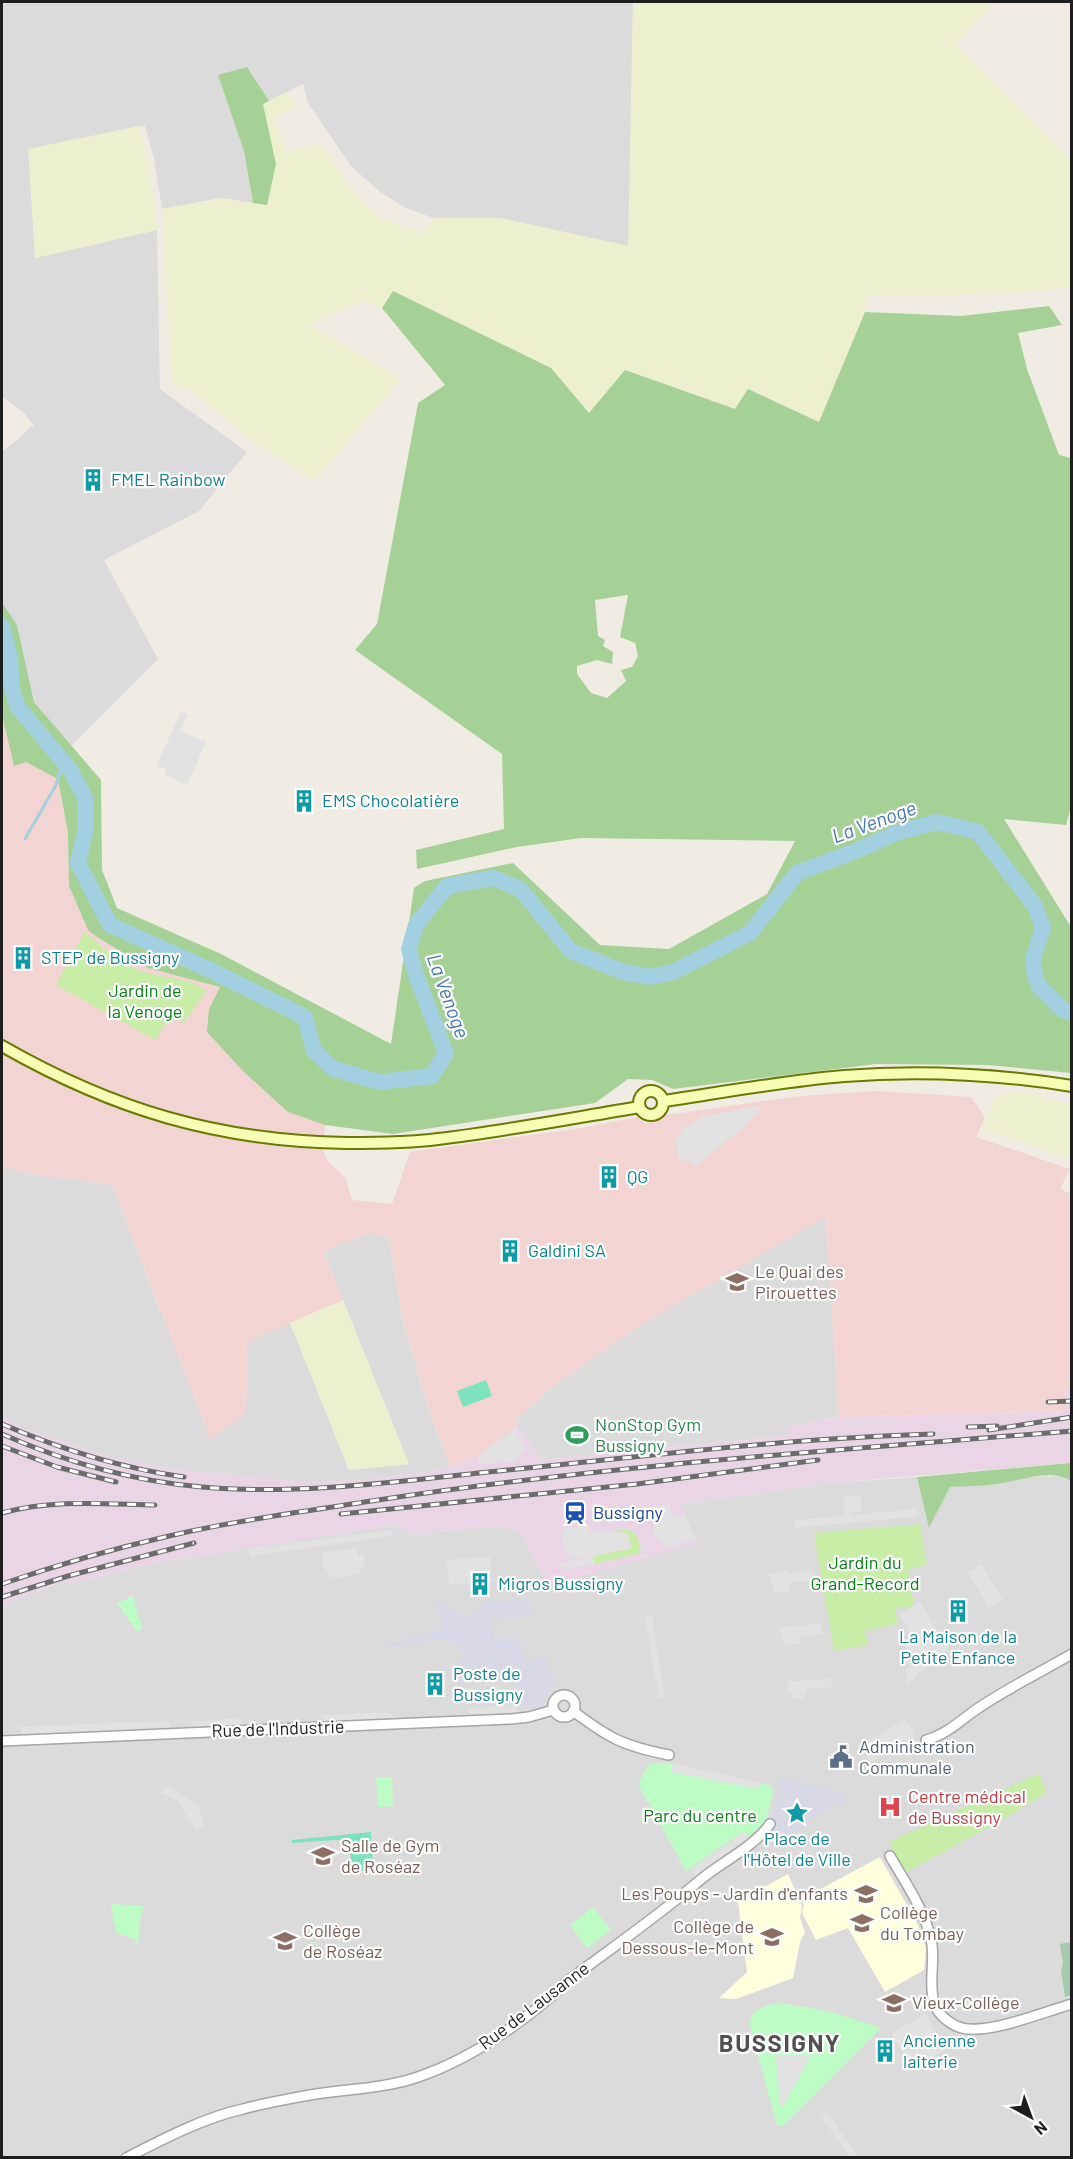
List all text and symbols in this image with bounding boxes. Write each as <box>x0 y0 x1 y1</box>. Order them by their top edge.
building icon: FMEL Rainbow <box>80 467 106 493</box>
place label: FMEL Rainbow <box>111 468 225 490</box>
building icon: EMS Chocolatière <box>291 788 317 814</box>
place label: EMS Chocolatière <box>322 789 459 811</box>
water label: La Venoge <box>828 795 919 847</box>
building icon: STEP de Bussigny <box>10 945 36 971</box>
place label: STEP de Bussigny <box>41 946 179 968</box>
water label: La Venoge <box>423 950 475 1041</box>
park label: Jardin de la Venoge <box>108 979 182 1022</box>
building icon: QG <box>596 1164 622 1190</box>
place label: QG <box>627 1165 648 1187</box>
building icon: Galdini SA <box>497 1238 523 1264</box>
place label: Galdini SA <box>528 1239 606 1261</box>
place label: Le Quai des Pirouettes <box>755 1260 844 1303</box>
school or university icon: Le Quai des Pirouettes <box>724 1269 750 1295</box>
place label: NonStop Gym Bussigny <box>595 1413 701 1456</box>
sports icon: NonStop Gym Bussigny <box>564 1422 590 1448</box>
station icon: Bussigny <box>562 1500 588 1526</box>
place label: Bussigny <box>593 1501 663 1523</box>
park label: Jardin du Grand-Record <box>810 1551 920 1594</box>
building icon: Migros Bussigny <box>467 1571 493 1597</box>
place label: Migros Bussigny <box>498 1572 623 1594</box>
building icon: La Maison de la Petite Enfance <box>945 1598 971 1624</box>
place label: La Maison de la Petite Enfance <box>899 1625 1017 1668</box>
place label: Poste de Bussigny <box>453 1662 523 1705</box>
building icon: Poste de Bussigny <box>422 1671 448 1697</box>
street label: Rue de l'Industrie <box>211 1715 345 1741</box>
place label: Administration Communale <box>859 1735 975 1778</box>
public building icon: Administration Communale <box>828 1744 854 1770</box>
place label: Centre médical de Bussigny <box>908 1785 1026 1828</box>
hospital icon: Centre médical de Bussigny <box>877 1794 903 1820</box>
place icon: Place de l'Hôtel de Ville <box>784 1800 810 1826</box>
park label: Parc du centre <box>643 1804 757 1826</box>
place label: Place de l'Hôtel de Ville <box>743 1827 851 1870</box>
place label: Salle de Gym de Roséaz <box>341 1834 439 1877</box>
school or university icon: Salle de Gym de Roséaz <box>310 1843 336 1869</box>
school or university icon: Les Poupys - Jardin d'enfants <box>853 1881 879 1907</box>
place label: Les Poupys - Jardin d'enfants <box>621 1882 848 1904</box>
place label: Collège du Tombay <box>880 1901 964 1944</box>
school or university icon: Collège du Tombay <box>849 1910 875 1936</box>
place label: Collège de Dessous-le-Mont <box>621 1915 754 1958</box>
place label: Collège de Roséaz <box>303 1919 382 1962</box>
school or university icon: Collège de Dessous-le-Mont <box>759 1924 785 1950</box>
school or university icon: Collège de Roséaz <box>272 1928 298 1954</box>
street label: Rue de Lausanne <box>474 1956 593 2054</box>
school or university icon: Vieux-Collège <box>881 1990 907 2016</box>
place label: Vieux-Collège <box>912 1991 1020 2013</box>
district label: BUSSIGNY <box>719 2028 841 2057</box>
place label: Ancienne laiterie <box>903 2029 976 2072</box>
building icon: Ancienne laiterie <box>872 2038 898 2064</box>
north arrow <box>1001 2087 1061 2147</box>
text: N <box>1031 2118 1051 2139</box>

